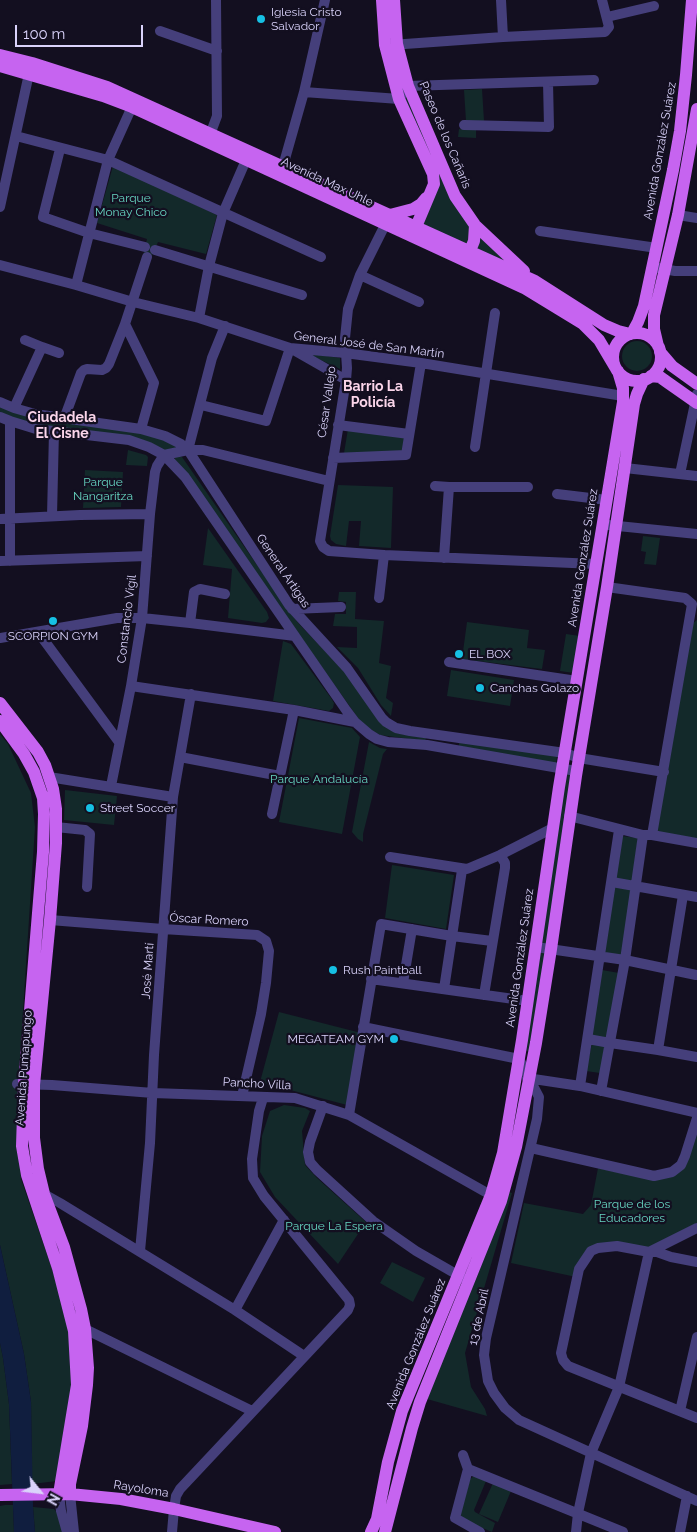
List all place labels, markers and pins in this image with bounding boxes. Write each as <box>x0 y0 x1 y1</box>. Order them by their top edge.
place label: Iglesia Cristo Salvador <box>271 5 342 33</box>
marker: Iglesia Cristo Salvador <box>255 13 267 25</box>
marker: SCORPION GYM <box>47 615 59 627</box>
place label: SCORPION GYM <box>8 629 98 643</box>
place label: EL BOX <box>469 647 511 661</box>
marker: EL BOX <box>453 648 465 660</box>
place label: Canchas Golazo <box>490 681 579 695</box>
marker: Canchas Golazo <box>474 682 486 694</box>
place label: Street Soccer <box>100 801 175 815</box>
marker: Street Soccer <box>84 802 96 814</box>
place label: Rush Paintball <box>343 963 422 977</box>
marker: Rush Paintball <box>327 964 339 976</box>
place label: MEGATEAM GYM <box>288 1032 384 1046</box>
marker: MEGATEAM GYM <box>388 1033 400 1045</box>

